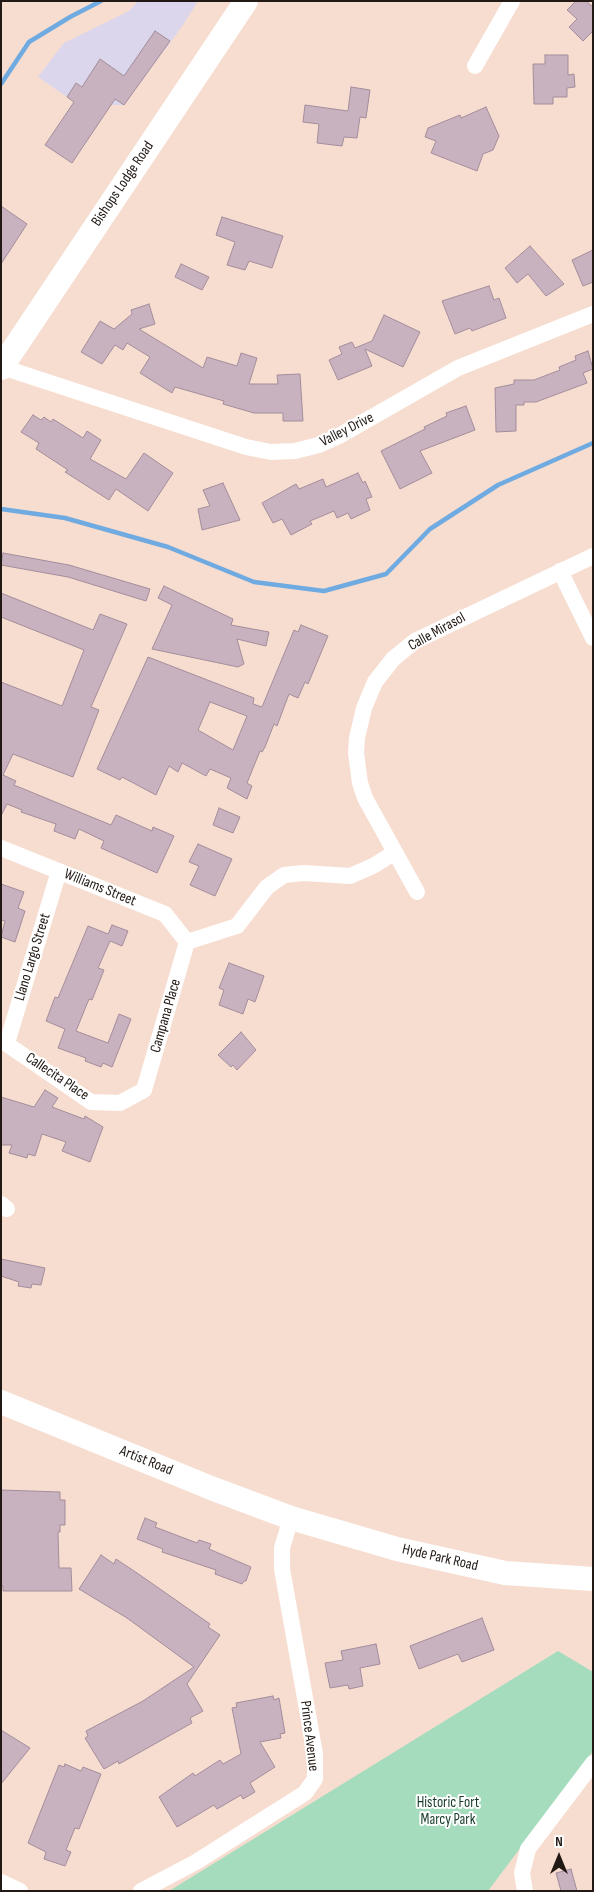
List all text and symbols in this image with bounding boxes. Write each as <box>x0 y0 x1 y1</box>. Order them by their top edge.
street label: Bishops Lodge Road <box>88 138 158 230</box>
street label: Valley Drive <box>317 409 377 451</box>
street label: Calle Mirasol <box>405 609 469 655</box>
street label: Williams Street <box>61 865 139 911</box>
street label: Llano Largo Street <box>11 911 55 1003</box>
street label: Campana Place <box>147 977 185 1055</box>
street label: Callecita Place <box>22 1049 92 1105</box>
street label: Artist Road <box>117 1442 175 1480</box>
street label: Hyde Park Road <box>400 1541 480 1575</box>
street label: Prince Avenue <box>296 1700 322 1772</box>
park label: Historic Fort Marcy Park <box>417 1794 479 1829</box>
north arrow <box>534 1832 584 1882</box>
text: N <box>555 1833 563 1850</box>

